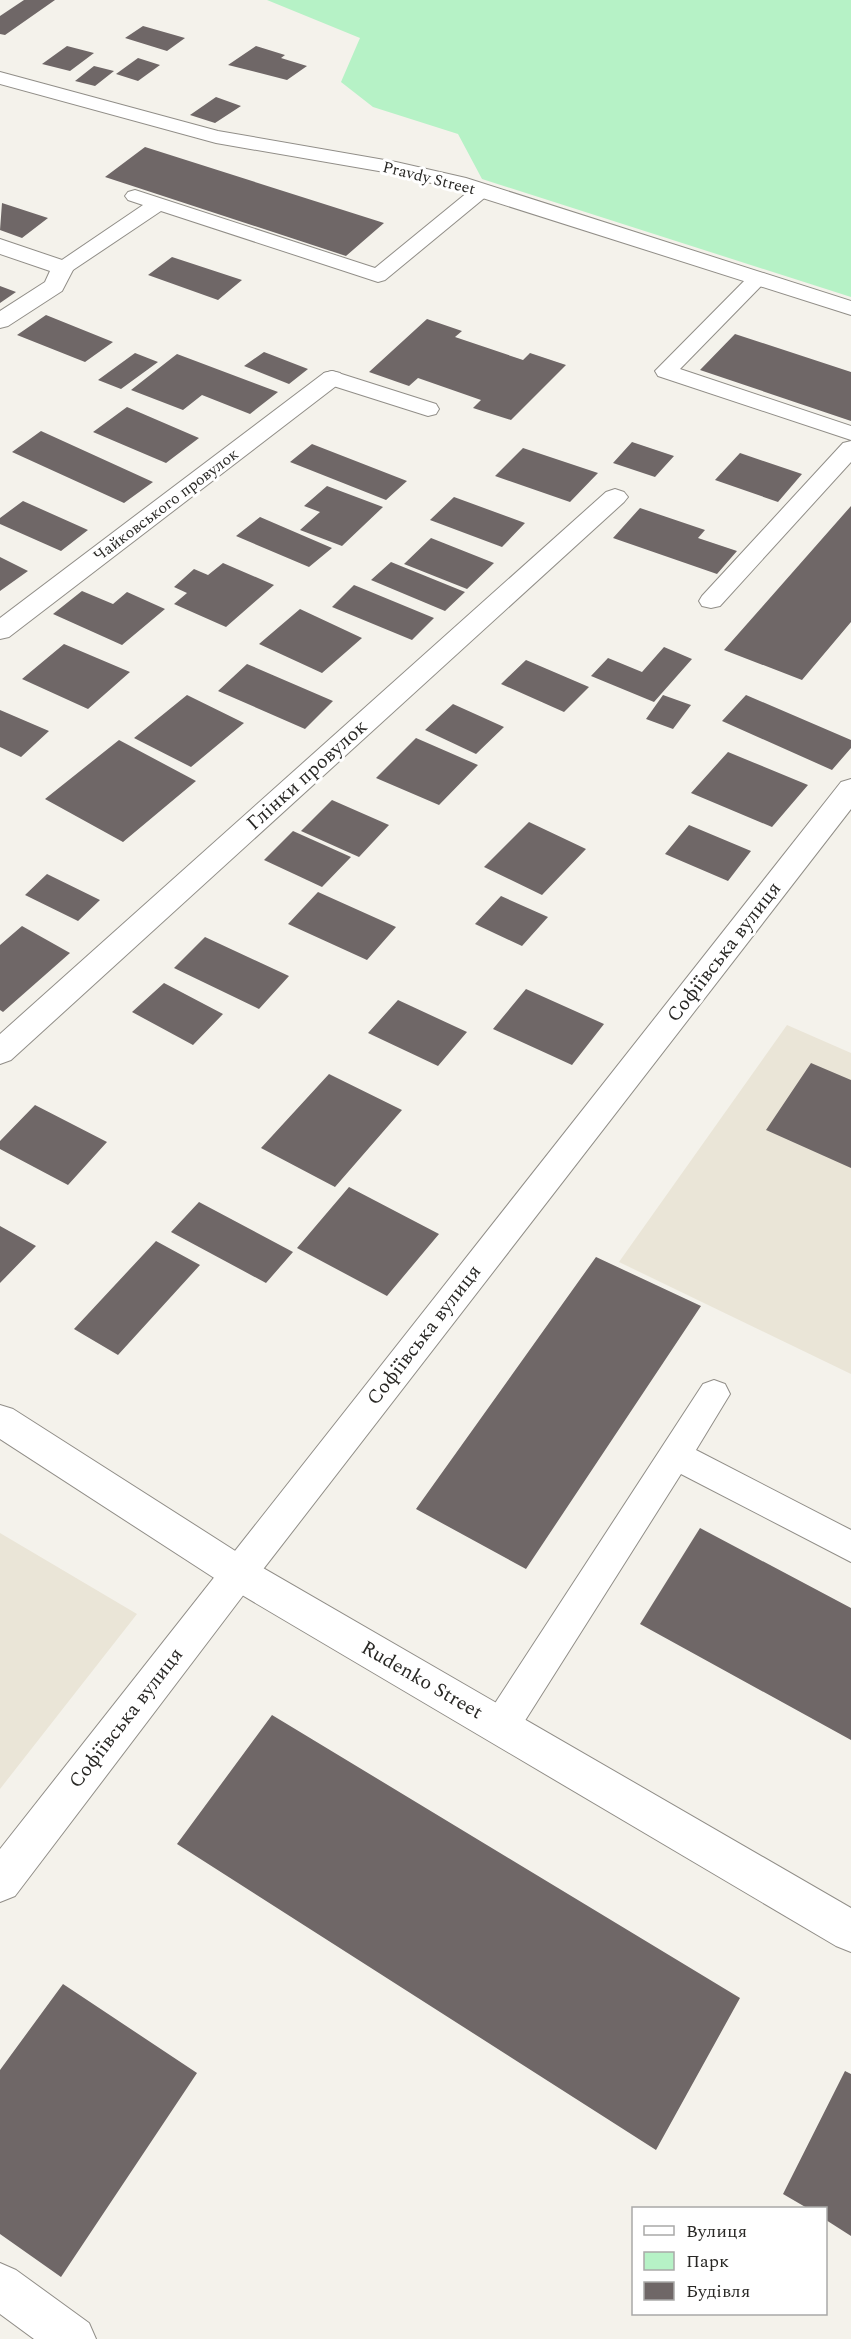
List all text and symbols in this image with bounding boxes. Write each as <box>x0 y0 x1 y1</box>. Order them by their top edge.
street label: Pravdy Street <box>380 155 478 201</box>
street label: Чайковського провулок <box>88 442 244 568</box>
street label: Глінки провулок <box>240 712 374 838</box>
street label: Софіївська вулиця <box>659 875 789 1029</box>
street label: Софіївська вулиця <box>359 1258 489 1412</box>
street label: Rudenko Street <box>356 1633 488 1727</box>
street label: Софіївська вулиця <box>61 1641 191 1795</box>
legend <box>632 2207 827 2315</box>
text: Вулиця <box>686 2218 747 2245</box>
text: Парк <box>686 2248 729 2275</box>
text: Будівля <box>686 2278 750 2305</box>

